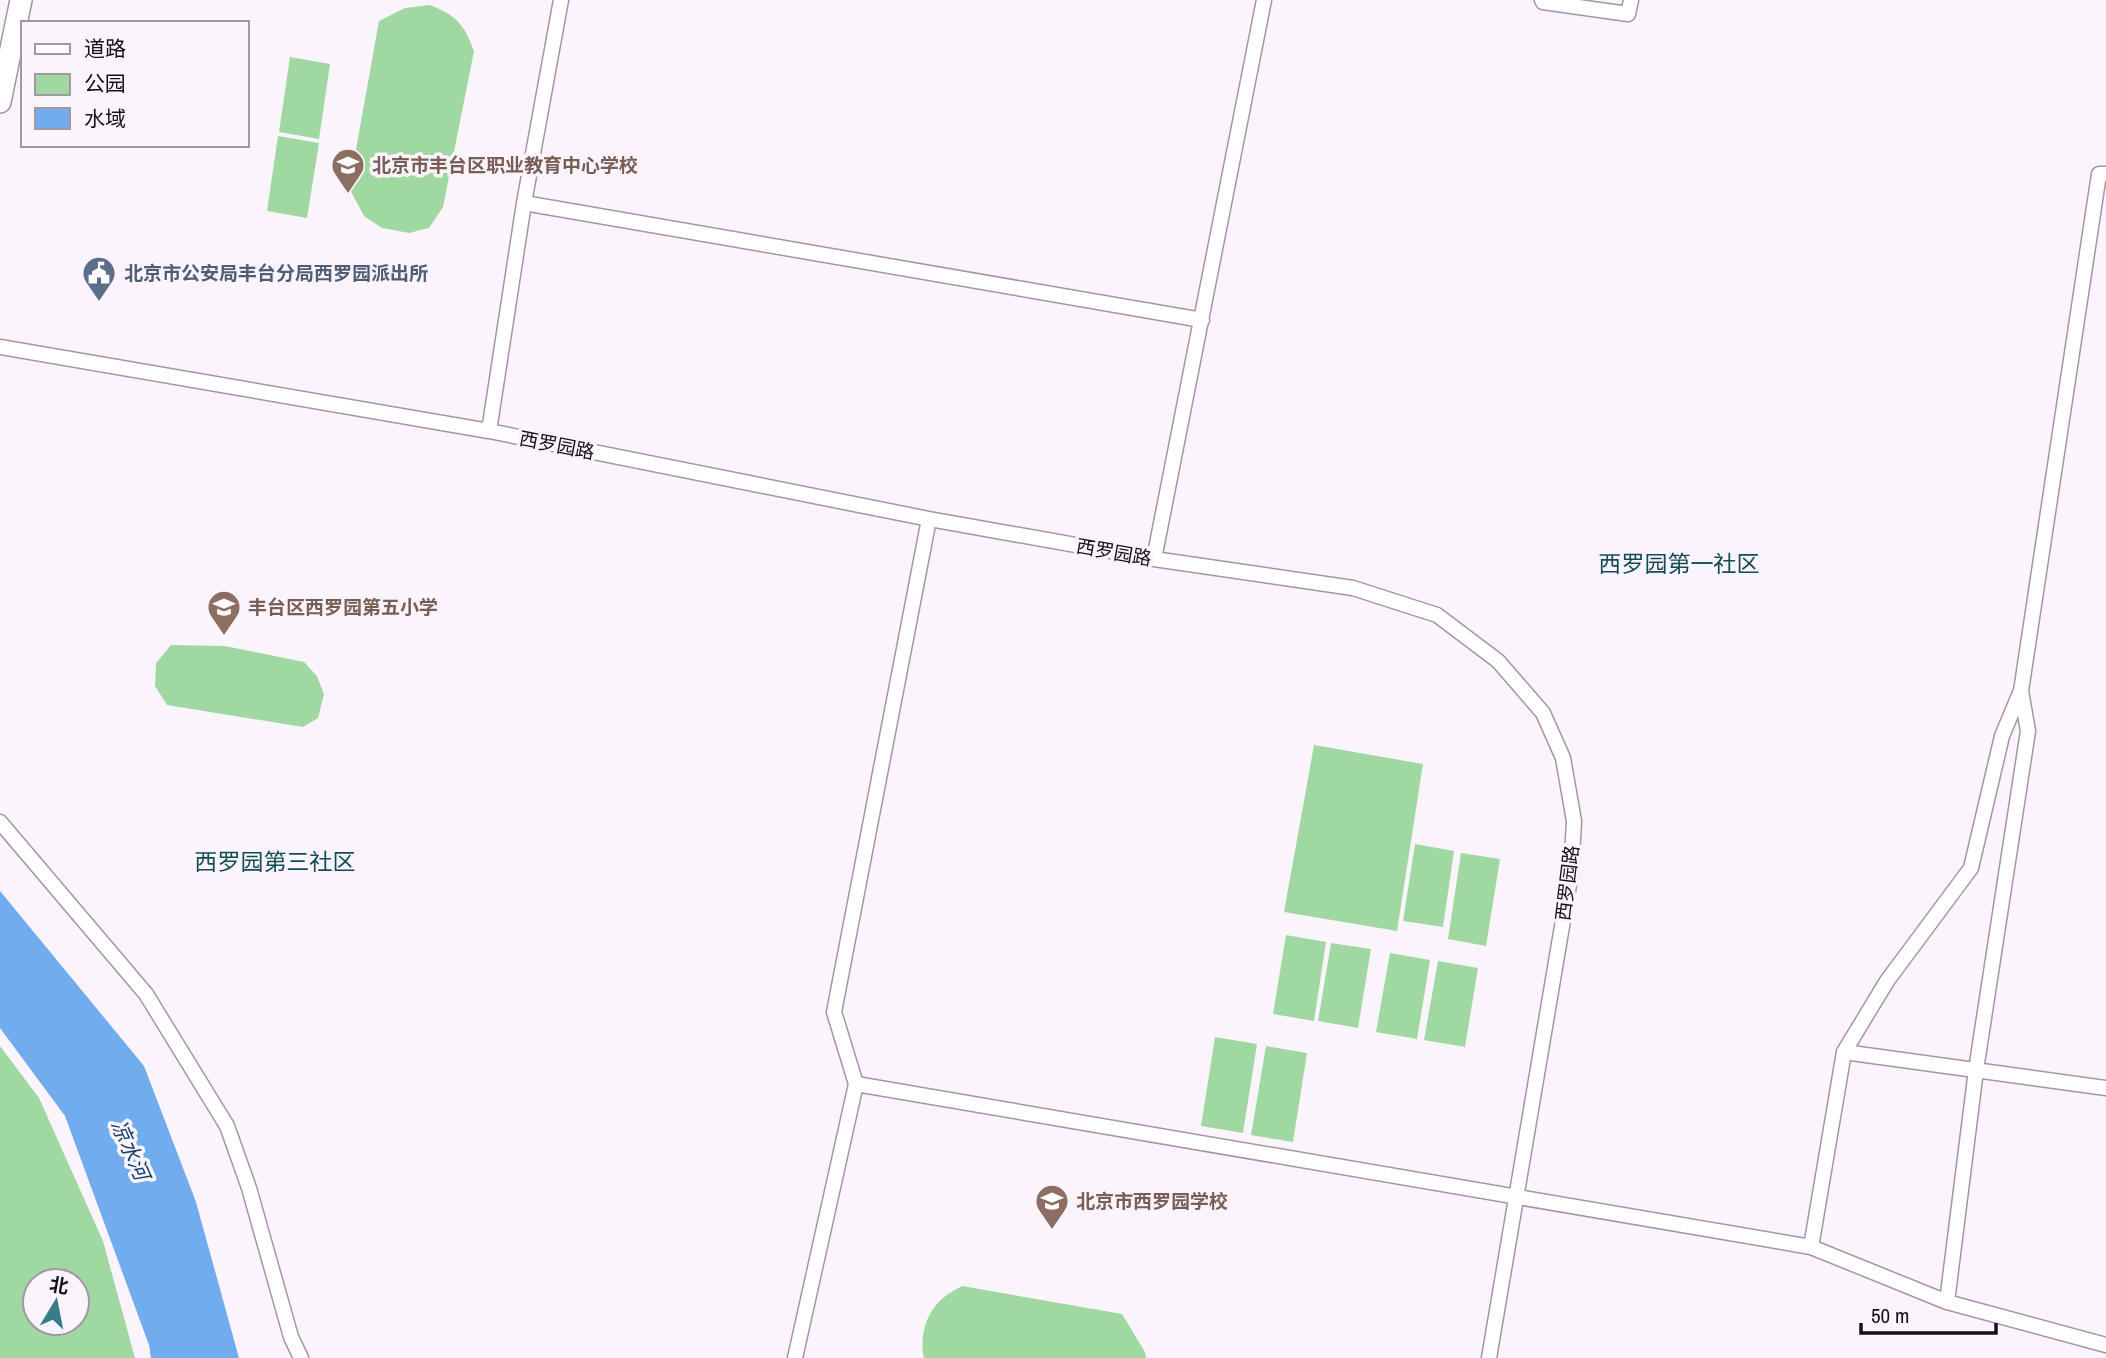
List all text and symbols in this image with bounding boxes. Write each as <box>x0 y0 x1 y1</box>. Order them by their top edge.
legend <box>21 21 248 147</box>
text: 道路 <box>84 34 126 63</box>
text: 公园 <box>84 69 126 98</box>
text: 水域 <box>84 104 126 133</box>
school or university icon: 北京市丰台区职业教育中心学校 <box>329 146 367 195</box>
place label: 北京市丰台区职业教育中心学校 <box>372 152 638 178</box>
public building icon: 北京市公安局丰台分局西罗园派出所 <box>80 254 118 303</box>
place label: 北京市公安局丰台分局西罗园派出所 <box>124 260 428 286</box>
street label: 西罗园路 <box>517 425 597 465</box>
street label: 西罗园路 <box>1074 533 1154 571</box>
district label: 西罗园第一社区 <box>1599 548 1760 579</box>
school or university icon: 丰台区西罗园第五小学 <box>205 588 243 637</box>
place label: 丰台区西罗园第五小学 <box>248 594 438 620</box>
street label: 西罗园路 <box>1549 844 1585 922</box>
district label: 西罗园第三社区 <box>195 846 356 877</box>
water label: 凉水河 <box>104 1115 158 1188</box>
school or university icon: 北京市西罗园学校 <box>1033 1182 1071 1231</box>
place label: 北京市西罗园学校 <box>1076 1188 1228 1214</box>
north arrow <box>21 1267 91 1337</box>
text: 北 <box>47 1271 71 1300</box>
scale bar <box>1861 1292 1996 1336</box>
text: 50 m <box>1871 1301 1909 1330</box>

